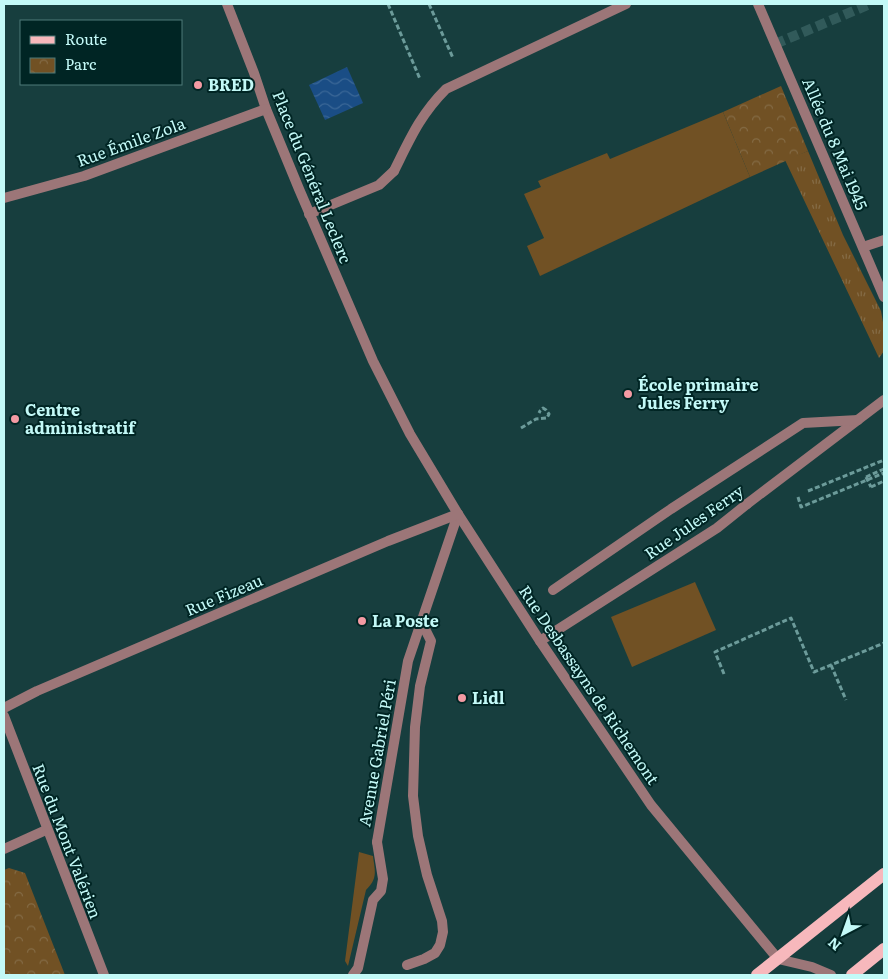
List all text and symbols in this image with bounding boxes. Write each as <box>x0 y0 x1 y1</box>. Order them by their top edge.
legend <box>20 20 182 85</box>
text: Route <box>65 27 107 50</box>
text: Parc <box>65 52 97 75</box>
place label: BRED <box>208 72 254 96</box>
street label: Allée du 8 Mai 1945 <box>797 74 875 214</box>
marker: BRED <box>192 79 204 91</box>
street label: Place du Général Leclerc <box>267 87 359 267</box>
street label: Rue Émile Zola <box>73 110 189 172</box>
place label: École primaire Jules Ferry <box>638 372 759 414</box>
marker: École primaire Jules Ferry <box>622 388 634 400</box>
place label: Centre administratif <box>25 397 137 439</box>
marker: Centre administratif <box>9 413 21 425</box>
street label: Rue Jules Ferry <box>639 477 749 564</box>
street label: Rue Fizeau <box>181 567 266 621</box>
street label: Rue Desbassayns de Richemont <box>514 580 666 789</box>
place label: La Poste <box>372 608 439 632</box>
marker: La Poste <box>356 615 368 627</box>
street label: Avenue Gabriel Péri <box>351 677 401 828</box>
place label: Lidl <box>472 685 505 709</box>
marker: Lidl <box>456 692 468 704</box>
street label: Rue du Mont Valérien <box>27 760 109 922</box>
north arrow <box>818 909 868 959</box>
text: N <box>823 933 845 956</box>

